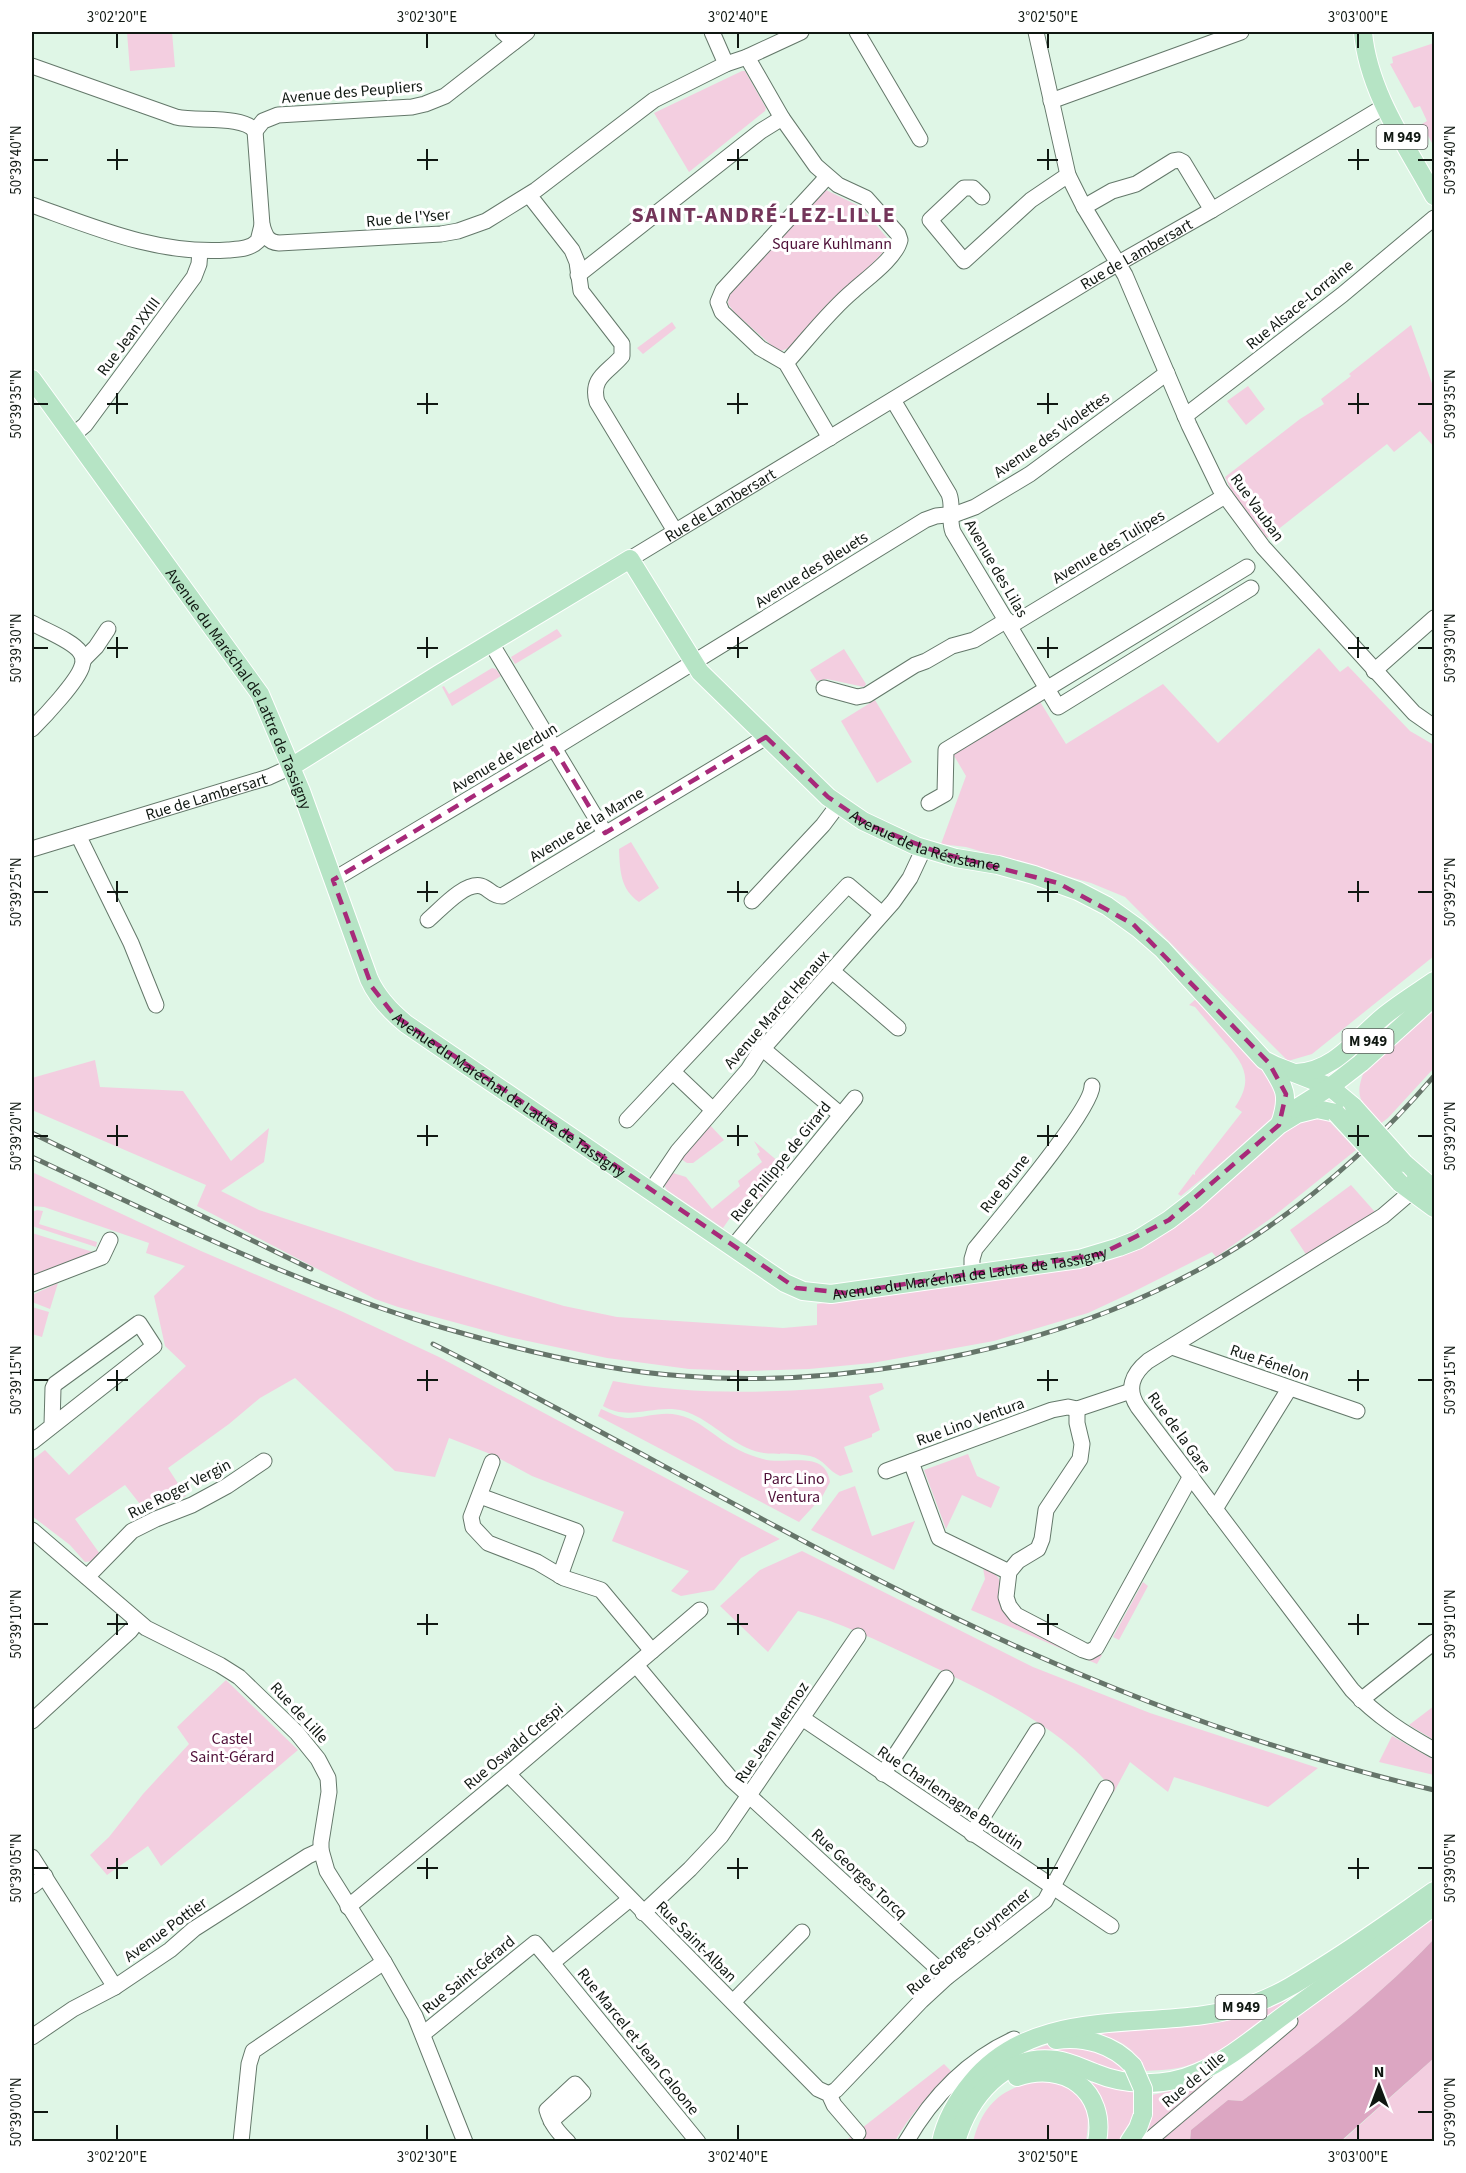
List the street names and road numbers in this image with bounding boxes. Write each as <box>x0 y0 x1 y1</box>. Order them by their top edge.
street label: Avenue des Peupliers <box>281 75 424 109</box>
road number: M 949 <box>1376 125 1428 149</box>
street label: Rue de l'Yser <box>365 203 451 233</box>
street label: Rue de Lambersart <box>1076 213 1197 295</box>
street label: Rue Alsace-Lorraine <box>1241 255 1358 355</box>
street label: Rue Jean XXIII <box>92 293 166 381</box>
street label: Avenue des Violettes <box>989 386 1114 483</box>
street label: Rue de Lambersart <box>661 463 780 548</box>
street label: Rue Vauban <box>1225 469 1289 546</box>
street label: Avenue des Tulipes <box>1048 504 1169 589</box>
street label: Avenue des Lilas <box>959 515 1033 622</box>
street label: Avenue des Bleuets <box>751 526 872 613</box>
street label: Avenue du Maréchal de Lattre de Tassigny <box>160 564 317 813</box>
street label: Avenue de Verdun <box>447 717 562 798</box>
street label: Rue de Lambersart <box>143 768 271 826</box>
street label: Avenue de la Marne <box>525 782 648 868</box>
street label: Avenue de la Résistance <box>845 805 1002 877</box>
street label: Avenue Marcel Henaux <box>719 946 835 1074</box>
street label: Avenue du Maréchal de Lattre de Tassigny <box>388 1007 630 1183</box>
road number: M 949 <box>1342 1029 1394 1053</box>
street label: Rue Philippe de Girard <box>725 1097 836 1226</box>
street label: Rue Brune <box>975 1149 1035 1218</box>
street label: Avenue du Maréchal de Lattre de Tassigny <box>831 1241 1110 1306</box>
street label: Rue Fénelon <box>1227 1339 1312 1387</box>
street label: Rue de la Gare <box>1142 1387 1216 1478</box>
street label: Rue Lino Ventura <box>913 1392 1027 1452</box>
street label: Rue Roger Vergin <box>124 1453 235 1524</box>
street label: Rue de Lille <box>265 1677 334 1748</box>
street label: Rue Jean Mermoz <box>730 1677 814 1788</box>
street label: Rue Oswald Crespi <box>459 1699 568 1795</box>
street label: Rue Charlemagne Broutin <box>873 1741 1028 1855</box>
street label: Rue Georges Torcq <box>807 1823 912 1924</box>
street label: Rue Georges Guynemer <box>902 1883 1036 2000</box>
street label: Avenue Pottier <box>120 1892 212 1967</box>
street label: Rue Saint-Alban <box>651 1896 742 1987</box>
street label: Rue Saint-Gérard <box>418 1931 520 2019</box>
street label: Rue Marcel et Jean Caloone <box>572 1963 704 2120</box>
road number: M 949 <box>1216 1995 1266 2019</box>
street label: Rue de Lille <box>1157 2047 1230 2113</box>

